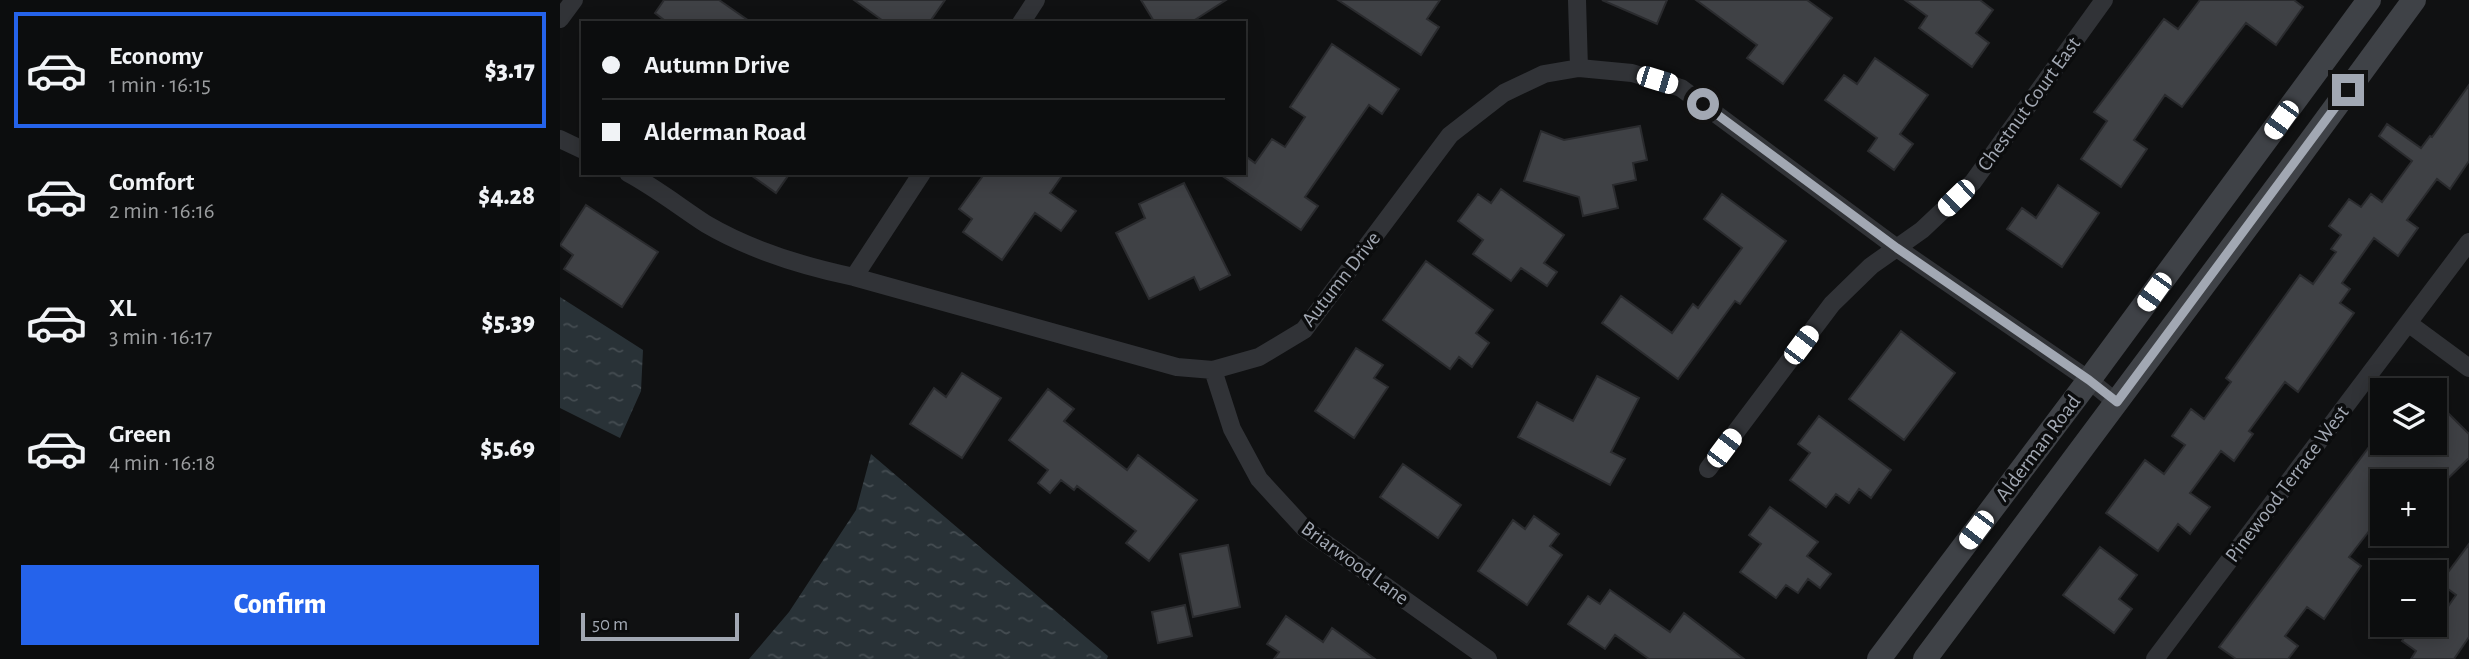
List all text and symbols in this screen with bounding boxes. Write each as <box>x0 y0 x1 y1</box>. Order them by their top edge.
street label: Chestnut Court East <box>1974 33 2085 175</box>
icon: car <box>25 39 88 102</box>
text: Economy <box>109 43 203 69</box>
text: Autumn Drive <box>644 52 790 78</box>
text: $3.17 <box>485 57 535 83</box>
car <box>1634 64 1681 96</box>
text: 1 min · 16:15 <box>109 74 211 97</box>
route end <box>2332 74 2364 106</box>
route start <box>1687 88 1719 120</box>
car <box>2261 97 2302 143</box>
text: Alderman Road <box>644 119 806 145</box>
icon: car <box>25 165 88 228</box>
text: Comfort <box>109 169 194 195</box>
car <box>1934 176 1979 220</box>
text: $4.28 <box>478 183 535 209</box>
text: 2 min · 16:16 <box>109 200 215 223</box>
street label: Autumn Drive <box>1298 228 1384 330</box>
car <box>2134 269 2175 315</box>
icon: car <box>25 291 88 354</box>
text: XL <box>109 295 136 321</box>
text: $5.39 <box>482 309 535 335</box>
car <box>1780 322 1823 368</box>
text: 3 min · 16:17 <box>109 326 212 349</box>
map controls <box>2370 378 2447 637</box>
button: layers <box>2370 378 2447 455</box>
street label: Alderman Road <box>1991 391 2085 505</box>
street label: Pinewood Terrace West <box>2221 402 2353 566</box>
icon: car <box>25 417 88 480</box>
text: Green <box>109 421 171 447</box>
car <box>1703 425 1746 471</box>
text: $5.69 <box>480 435 535 461</box>
text: 4 min · 16:18 <box>109 452 215 475</box>
button: + <box>2370 469 2447 546</box>
car <box>1955 507 1998 553</box>
street label: Briarwood Lane <box>1297 517 1413 609</box>
button: − <box>2370 560 2447 637</box>
button: Confirm <box>21 565 539 645</box>
scale bar <box>581 610 738 642</box>
text: 50 m <box>592 615 628 634</box>

